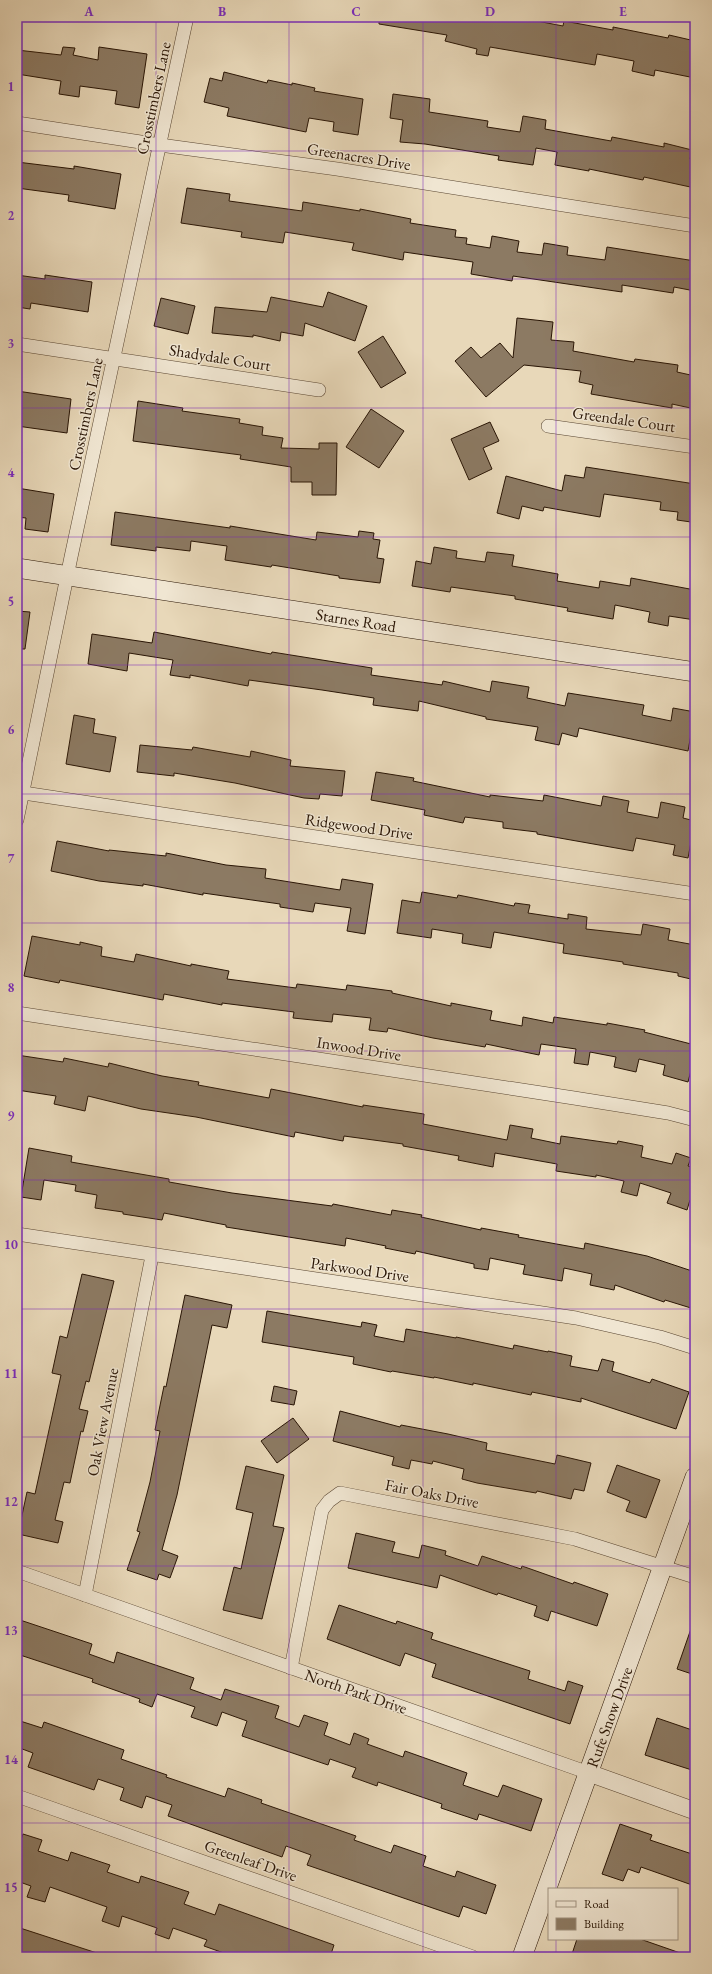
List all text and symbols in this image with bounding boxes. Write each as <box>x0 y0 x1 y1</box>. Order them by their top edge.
text: A <box>83 3 94 20</box>
text: B <box>218 3 226 20</box>
text: C <box>351 3 361 20</box>
text: D <box>485 3 495 20</box>
text: E <box>619 3 627 20</box>
street label: Crosstimbers Lane <box>131 40 176 157</box>
text: 1 <box>8 78 15 95</box>
street label: Greenacres Drive <box>306 138 412 175</box>
text: 2 <box>8 207 15 224</box>
text: 3 <box>8 335 15 352</box>
street label: Shadydale Court <box>168 339 272 376</box>
street label: Crosstimbers Lane <box>63 356 108 473</box>
street label: Greendale Court <box>571 402 677 437</box>
text: 4 <box>8 464 15 481</box>
text: 5 <box>8 593 14 610</box>
street label: Starnes Road <box>314 604 398 637</box>
text: 6 <box>8 721 15 738</box>
street label: Ridgewood Drive <box>304 809 414 844</box>
text: 7 <box>8 850 15 867</box>
text: 8 <box>8 979 15 996</box>
street label: Inwood Drive <box>315 1031 403 1066</box>
text: 9 <box>8 1107 15 1124</box>
text: 10 <box>4 1236 18 1253</box>
street label: Parkwood Drive <box>309 1252 410 1287</box>
text: 11 <box>4 1365 18 1382</box>
street label: Oak View Avenue <box>82 1366 123 1478</box>
street label: Fair Oaks Drive <box>383 1474 481 1513</box>
text: 12 <box>4 1493 18 1510</box>
text: 13 <box>4 1622 18 1639</box>
street label: North Park Drive <box>302 1664 410 1719</box>
street label: Rufe Snow Drive <box>581 1664 637 1771</box>
text: 14 <box>4 1751 18 1768</box>
street label: Greenleaf Drive <box>202 1835 300 1886</box>
text: 15 <box>4 1879 18 1896</box>
legend <box>548 1888 678 1940</box>
text: Road <box>584 1896 610 1912</box>
text: Building <box>584 1916 625 1932</box>

